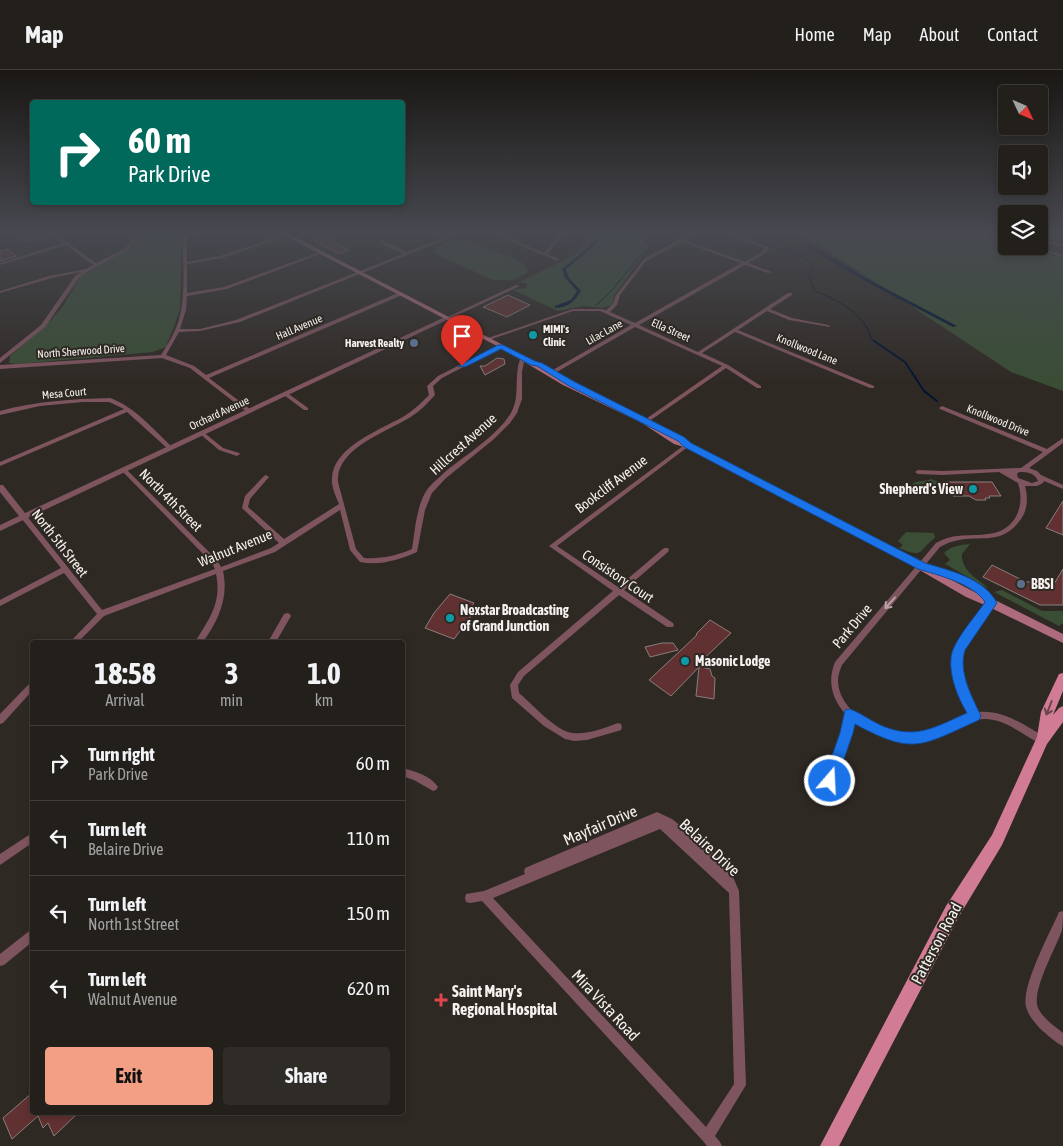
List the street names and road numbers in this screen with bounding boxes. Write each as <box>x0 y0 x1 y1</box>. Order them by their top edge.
street label: Hall Avenue <box>274 312 324 342</box>
street label: Ella Street <box>650 316 692 344</box>
street label: Lilac Lane <box>584 317 624 347</box>
street label: Knollwood Lane <box>775 331 839 367</box>
street label: North Sherwood Drive <box>37 342 125 360</box>
street label: Mesa Court <box>41 385 87 401</box>
street label: Orchard Avenue <box>187 394 251 432</box>
street label: Knollwood Drive <box>965 402 1031 438</box>
street label: Hillcrest Avenue <box>426 410 500 478</box>
street label: Bookcliff Avenue <box>572 452 650 516</box>
street label: North 4th Street <box>136 465 206 535</box>
street label: North 5th Street <box>29 506 91 580</box>
street label: Walnut Avenue <box>196 526 274 570</box>
street label: Consistory Court <box>579 546 657 606</box>
street label: Park Drive <box>829 601 875 651</box>
street label: Mayfair Drive <box>560 801 640 849</box>
street label: Belaire Drive <box>676 815 744 879</box>
street label: Patterson Road <box>907 899 965 987</box>
street label: Mira Vista Road <box>569 966 643 1044</box>

